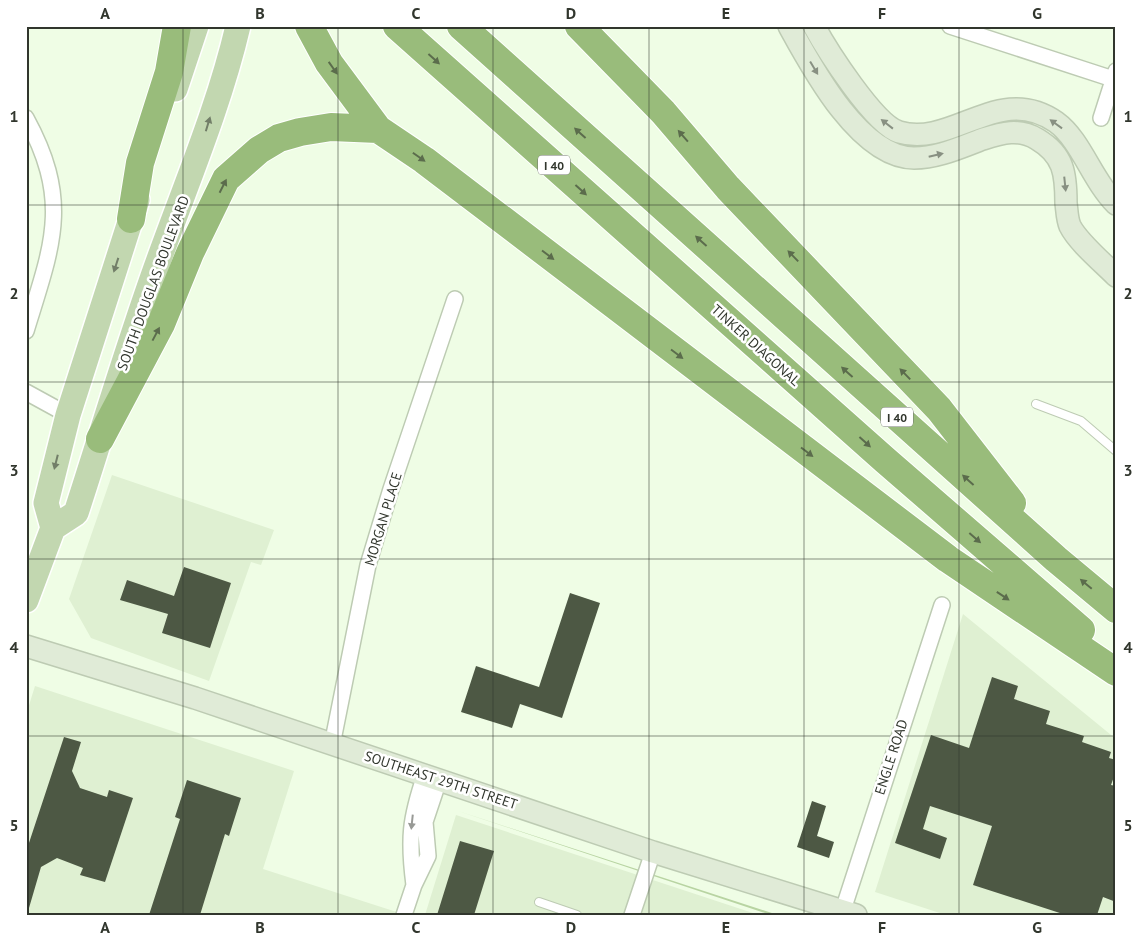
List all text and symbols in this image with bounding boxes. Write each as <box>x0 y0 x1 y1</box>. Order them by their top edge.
text: A <box>100 3 110 23</box>
text: B <box>255 3 265 23</box>
text: C <box>412 3 421 23</box>
text: D <box>566 3 576 23</box>
text: E <box>722 3 730 23</box>
text: F <box>878 3 886 23</box>
text: G <box>1032 3 1042 23</box>
one-way arrow <box>427 53 440 64</box>
one-way arrow <box>328 61 338 75</box>
one-way arrow <box>809 62 818 75</box>
text: 1 <box>9 106 19 126</box>
text: 1 <box>1123 106 1133 126</box>
one-way arrow <box>205 117 213 132</box>
one-way arrow <box>880 118 893 129</box>
one-way arrow <box>1049 119 1063 129</box>
one-way arrow <box>575 127 587 139</box>
one-way arrow <box>678 130 689 143</box>
one-way arrow <box>929 151 944 159</box>
one-way arrow <box>412 152 425 162</box>
road number: I 40 <box>538 156 570 174</box>
one-way arrow <box>1061 176 1069 192</box>
one-way arrow <box>219 179 227 193</box>
one-way arrow <box>575 184 587 196</box>
street label: SOUTH DOUGLAS BOULEVARD <box>113 193 193 373</box>
one-way arrow <box>695 236 708 247</box>
one-way arrow <box>541 250 555 260</box>
one-way arrow <box>787 250 799 262</box>
one-way arrow <box>112 258 120 273</box>
text: 2 <box>9 283 19 303</box>
text: 2 <box>1123 283 1133 303</box>
street label: TINKER DIAGONAL <box>708 300 804 390</box>
one-way arrow <box>152 327 160 341</box>
one-way arrow <box>670 348 683 359</box>
one-way arrow <box>840 366 853 377</box>
one-way arrow <box>899 368 911 380</box>
road number: I 40 <box>881 408 913 427</box>
one-way arrow <box>858 436 871 447</box>
one-way arrow <box>800 446 813 457</box>
one-way arrow <box>52 454 60 469</box>
text: 3 <box>9 460 19 480</box>
text: 3 <box>1123 460 1133 480</box>
street label: MORGAN PLACE <box>360 470 406 568</box>
one-way arrow <box>962 474 974 486</box>
one-way arrow <box>969 532 981 543</box>
one-way arrow <box>1080 579 1093 590</box>
one-way arrow <box>996 591 1010 601</box>
text: 4 <box>9 637 19 657</box>
text: 4 <box>1123 637 1133 657</box>
street label: ENGLE ROAD <box>870 717 912 797</box>
street label: SOUTHEAST 29TH STREET <box>362 747 520 813</box>
one-way arrow <box>408 814 416 830</box>
text: 5 <box>9 815 19 835</box>
text: 5 <box>1123 815 1133 835</box>
text: A <box>100 917 110 937</box>
text: B <box>255 917 265 937</box>
text: C <box>412 917 421 937</box>
text: D <box>566 917 576 937</box>
text: E <box>722 917 730 937</box>
text: F <box>878 917 886 937</box>
text: G <box>1032 917 1042 937</box>

